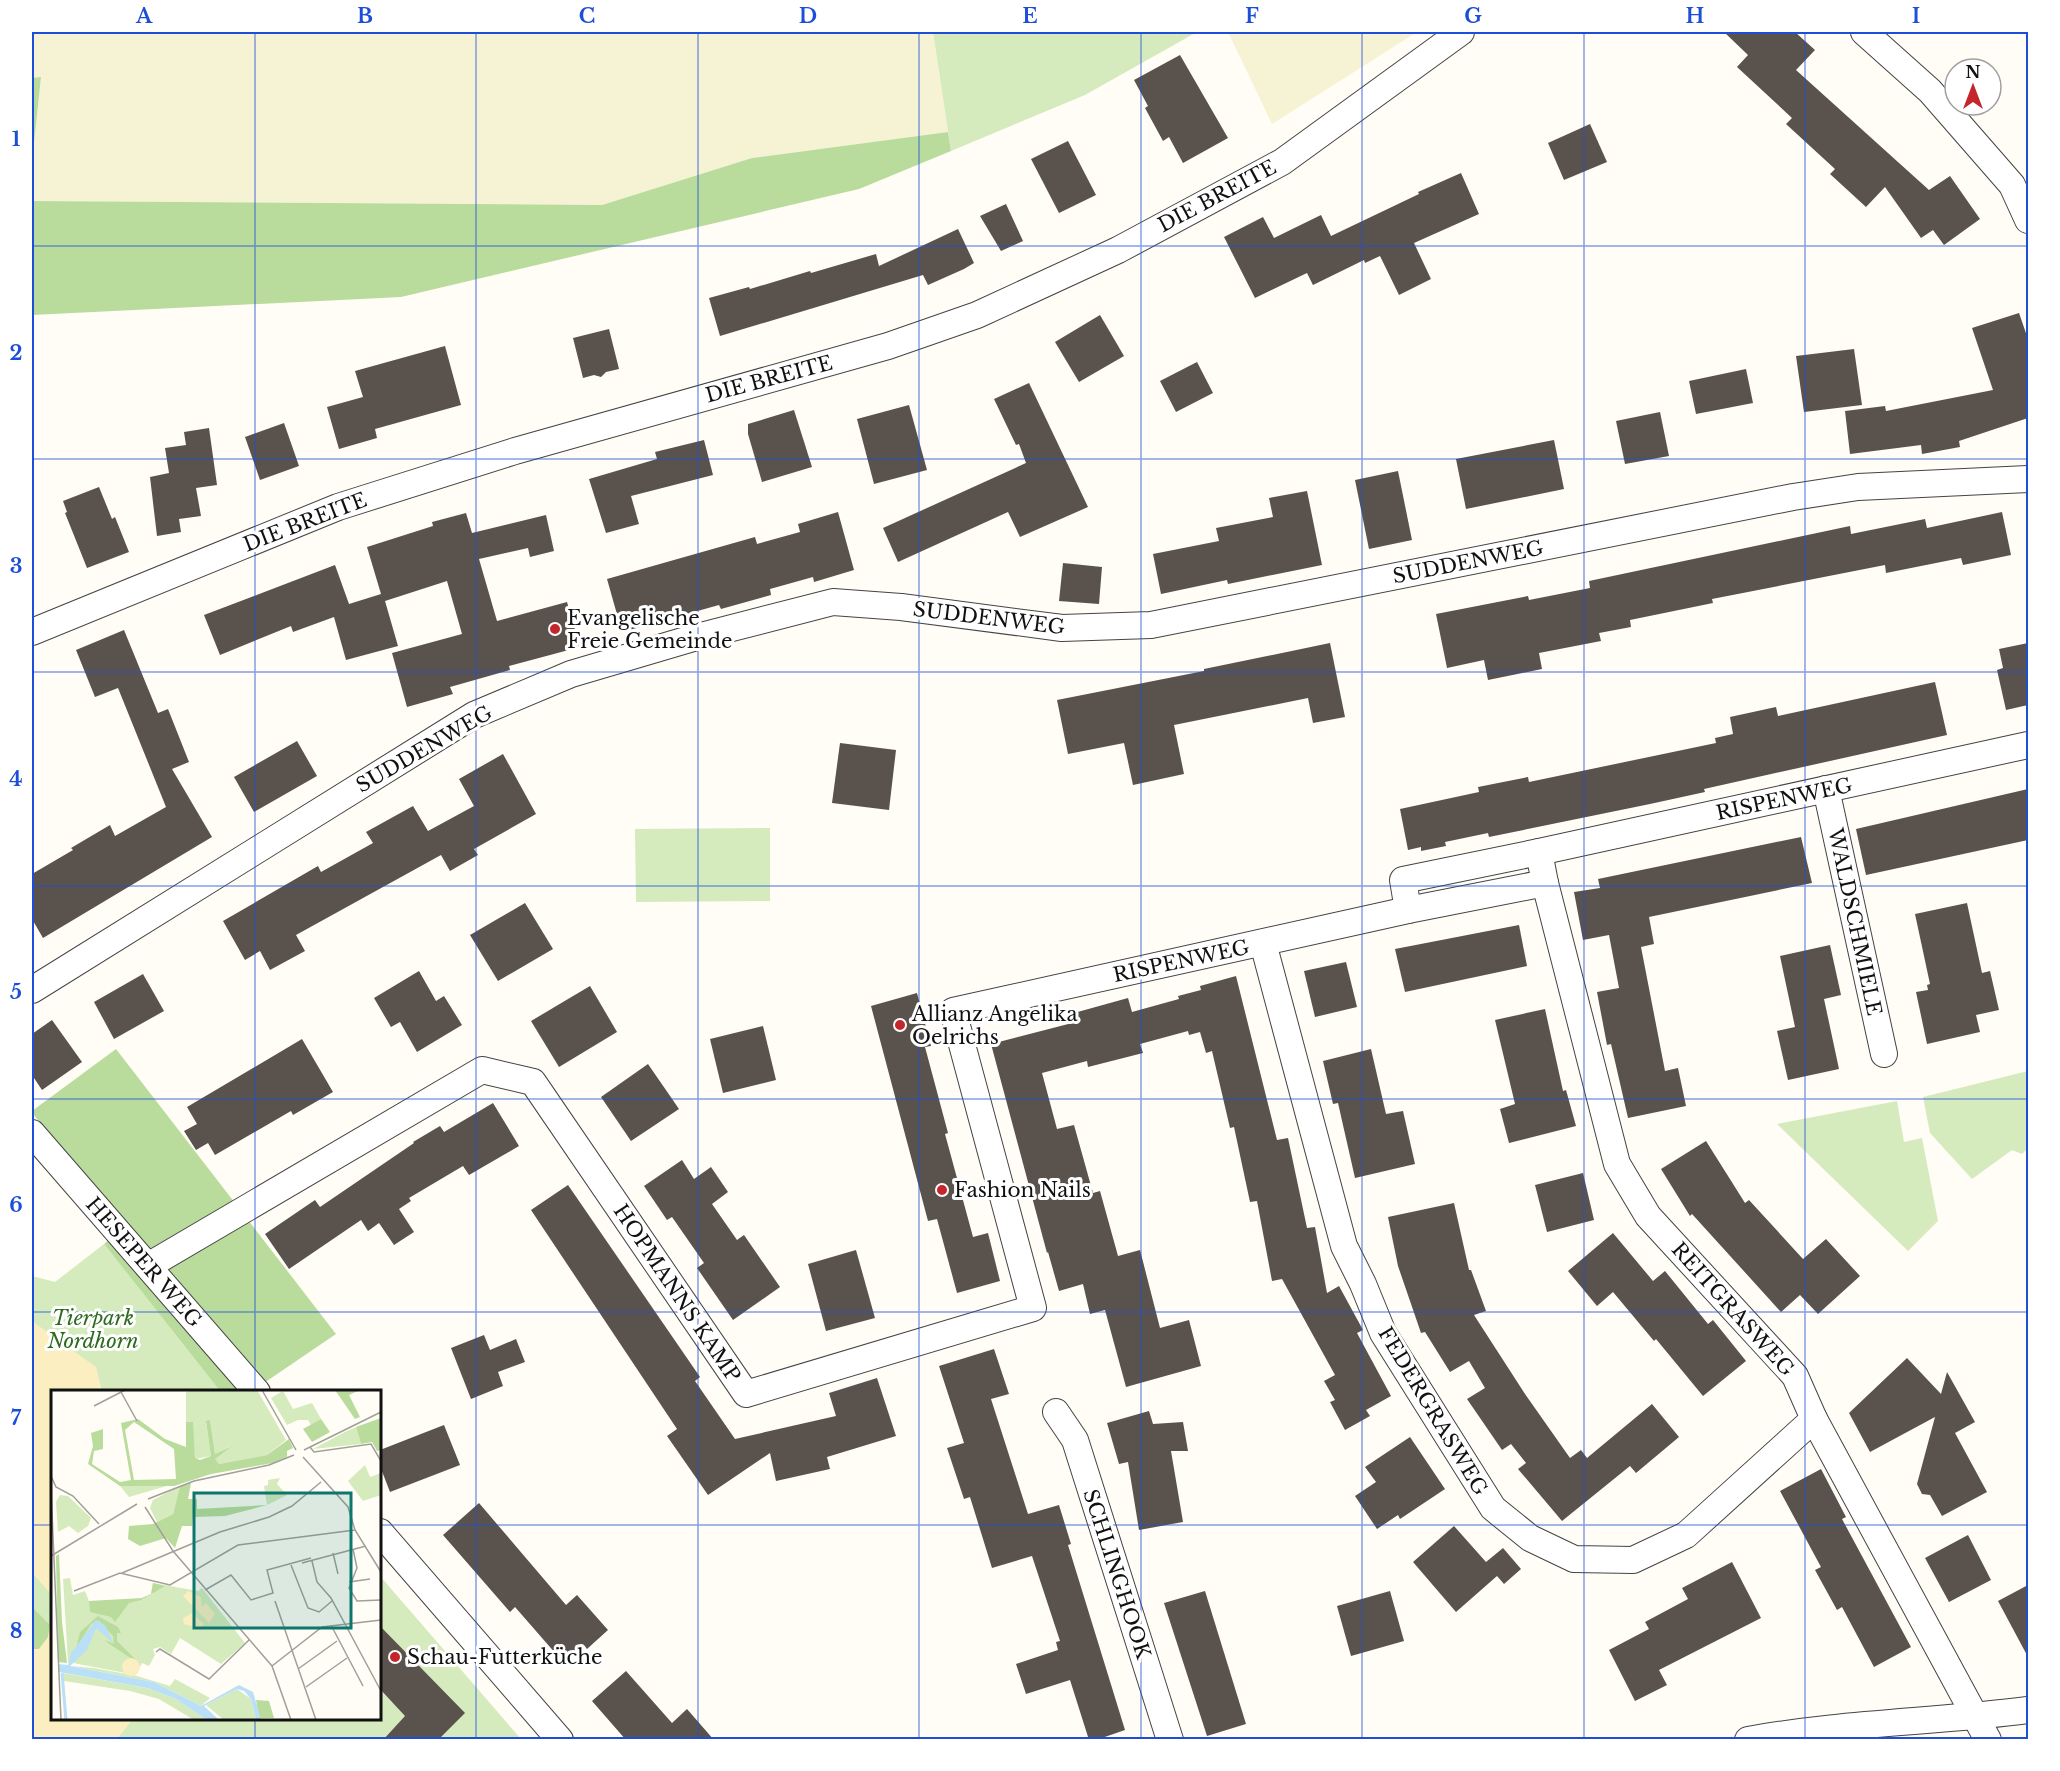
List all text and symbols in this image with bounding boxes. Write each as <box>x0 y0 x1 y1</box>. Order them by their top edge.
text: A <box>135 4 153 28</box>
text: B <box>357 4 373 28</box>
text: C <box>579 4 595 28</box>
text: D <box>799 4 817 28</box>
text: E <box>1022 4 1038 28</box>
text: F <box>1245 4 1259 28</box>
text: G <box>1464 4 1482 28</box>
text: H <box>1686 4 1705 28</box>
text: I <box>1912 4 1920 28</box>
north arrow <box>1943 57 2003 117</box>
text: N <box>1965 62 1981 82</box>
text: 1 <box>12 127 21 151</box>
street label: DIE BREITE <box>1154 155 1280 237</box>
text: 2 <box>9 341 23 365</box>
street label: DIE BREITE <box>703 351 835 407</box>
street label: DIE BREITE <box>240 487 370 557</box>
street label: SUDDENWEG <box>1391 536 1545 588</box>
text: 3 <box>10 554 22 578</box>
street label: SUDDENWEG <box>912 597 1066 639</box>
place label: Evangelische Freie Gemeinde <box>567 606 732 653</box>
marker: Evangelische Freie Gemeinde <box>548 622 562 636</box>
street label: SUDDENWEG <box>352 700 496 798</box>
text: 4 <box>9 767 23 791</box>
street label: RISPENWEG <box>1714 773 1854 825</box>
street label: WALDSCHMIELE <box>1823 825 1887 1018</box>
street label: RISPENWEG <box>1111 935 1251 987</box>
text: 5 <box>10 980 22 1004</box>
place label: Allianz Angelika Oelrichs <box>911 1002 1078 1049</box>
marker: Allianz Angelika Oelrichs <box>893 1018 907 1032</box>
place label: Fashion Nails <box>954 1178 1091 1202</box>
marker: Fashion Nails <box>935 1183 949 1197</box>
street label: HESEPER WEG <box>81 1192 207 1332</box>
text: 6 <box>9 1193 23 1217</box>
street label: HOPMANNS KAMP <box>609 1200 746 1387</box>
street label: REITGRASWEG <box>1667 1237 1799 1381</box>
park label: Tierpark Nordhorn <box>47 1306 138 1353</box>
street label: FEDERGRASWEG <box>1373 1322 1493 1500</box>
inset map <box>51 1390 381 1720</box>
text: 7 <box>11 1406 22 1430</box>
street label: SCHLINGHOOK <box>1078 1486 1156 1662</box>
text: 8 <box>10 1619 22 1643</box>
place label: Schau-Futterküche <box>407 1645 602 1669</box>
marker: Schau-Futterküche <box>388 1650 402 1664</box>

